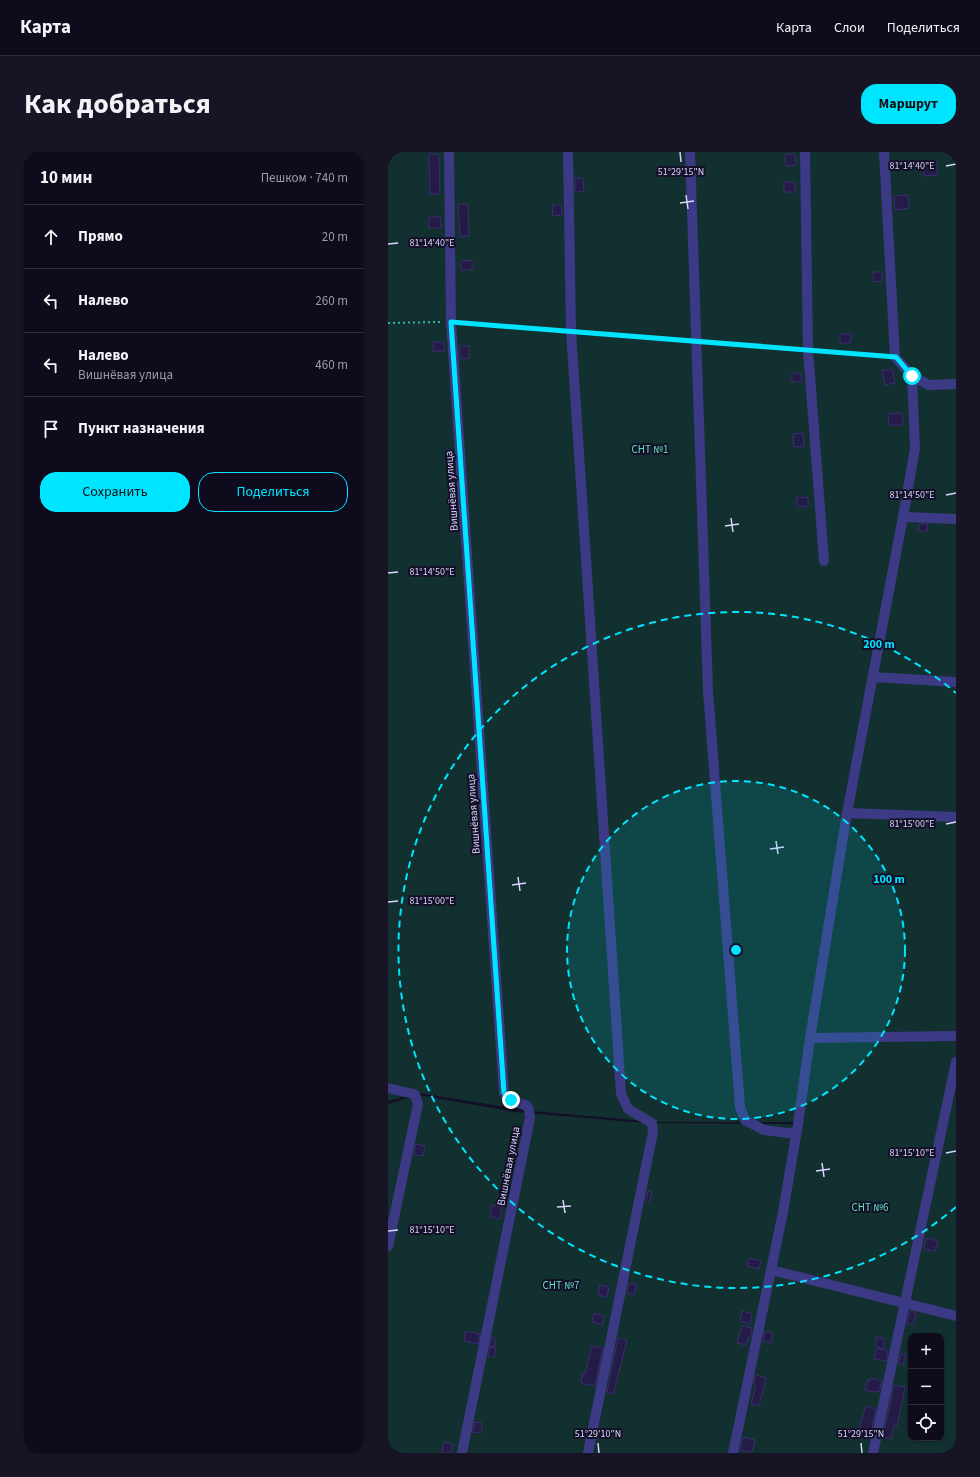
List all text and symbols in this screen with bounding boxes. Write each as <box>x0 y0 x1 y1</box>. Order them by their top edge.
text: Карта <box>20 14 71 41</box>
text: Карта <box>776 18 812 38</box>
text: Слои <box>834 18 865 38</box>
text: Поделиться <box>887 18 960 38</box>
text: Как добраться <box>24 84 211 124</box>
button: Маршрут <box>861 84 956 124</box>
text: 81°14'40"E <box>889 159 935 173</box>
text: 51°29'15"N <box>658 165 704 179</box>
text: 10 мин <box>40 166 92 190</box>
text: Пешком · 740 m <box>261 169 348 187</box>
icon: ahead <box>40 226 62 248</box>
text: Прямо <box>78 226 123 247</box>
text: 20 m <box>322 228 348 246</box>
text: 81°14'40"E <box>409 236 455 250</box>
icon: left <box>40 290 62 312</box>
text: Налево <box>78 290 129 311</box>
text: 260 m <box>315 292 348 310</box>
text: Налево <box>78 345 129 366</box>
icon: left <box>40 354 62 376</box>
text: 460 m <box>315 356 348 374</box>
text: Вишнёвая улица <box>78 366 173 384</box>
route start <box>903 367 921 385</box>
icon: arrive <box>40 418 62 440</box>
text: Пункт назначения <box>78 418 205 439</box>
park label: СНТ №1 <box>632 442 668 457</box>
street label: Вишнёвая улица <box>441 450 462 532</box>
button: Сохранить <box>40 472 190 512</box>
button: Поделиться <box>198 472 348 512</box>
text: 81°14'50"E <box>889 488 935 502</box>
text: 81°14'50"E <box>409 565 455 579</box>
text: 200 m <box>863 636 895 653</box>
street label: Вишнёвая улица <box>463 773 484 855</box>
text: 81°15'00"E <box>889 817 935 831</box>
text: 100 m <box>873 871 905 888</box>
text: 81°15'00"E <box>409 894 455 908</box>
centre of rings <box>729 943 743 957</box>
route end <box>502 1091 520 1109</box>
street label: Вишнёвая улица <box>493 1125 524 1207</box>
text: 81°15'10"E <box>889 1146 935 1160</box>
park label: СНТ №6 <box>852 1200 889 1215</box>
text: 81°15'10"E <box>409 1223 455 1237</box>
park label: СНТ №7 <box>543 1278 579 1293</box>
map controls <box>908 1333 944 1441</box>
button: + <box>908 1333 944 1369</box>
button: − <box>908 1369 944 1405</box>
button: locate <box>908 1405 944 1441</box>
text: 51°29'10"N <box>575 1427 621 1441</box>
text: 51°29'15"N <box>838 1427 884 1441</box>

